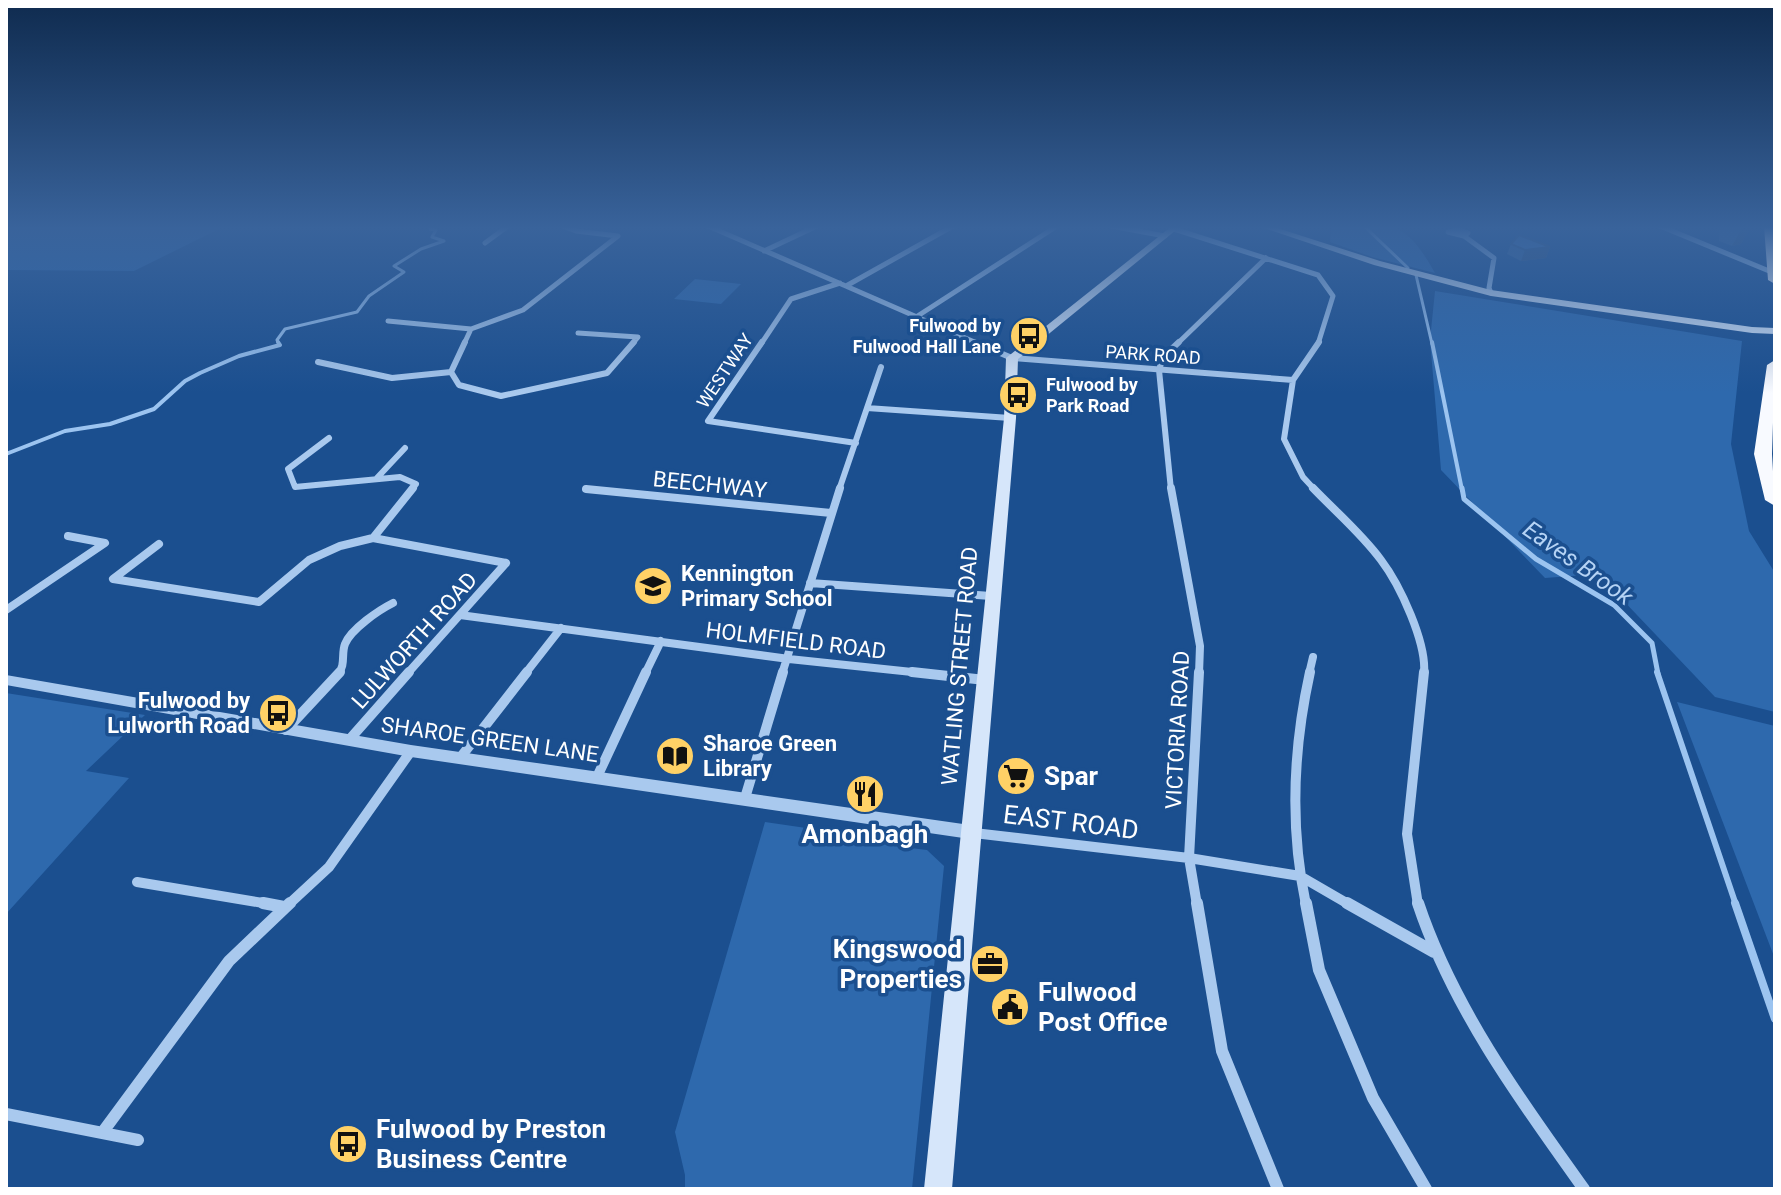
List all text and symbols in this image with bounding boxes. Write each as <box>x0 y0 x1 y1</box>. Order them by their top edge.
place label: Fulwood by Fulwood Hall Lane <box>853 315 1002 357</box>
bus stop icon: Fulwood by Fulwood Hall Lane <box>1008 315 1050 357</box>
street label: WESTWAY <box>692 329 757 412</box>
street label: PARK ROAD <box>1105 341 1201 368</box>
bus stop icon: Fulwood by Park Road <box>997 374 1039 416</box>
place label: Fulwood by Park Road <box>1046 374 1139 416</box>
street label: BEECHWAY <box>652 466 769 503</box>
water label: Eaves Brook <box>1518 515 1639 612</box>
street label: WATLING STREET ROAD <box>937 546 982 786</box>
place label: Kennington Primary School <box>681 561 833 611</box>
school or university icon: Kennington Primary School <box>632 565 674 607</box>
street label: LULWORTH ROAD <box>347 567 482 714</box>
street label: HOLMFIELD ROAD <box>704 617 888 664</box>
street label: VICTORIA ROAD <box>1161 650 1194 810</box>
place label: Fulwood by Lulworth Road <box>107 688 251 738</box>
bus stop icon: Fulwood by Lulworth Road <box>257 692 299 734</box>
street label: SHAROE GREEN LANE <box>380 712 600 767</box>
place label: Sharoe Green Library <box>703 731 837 781</box>
library icon: Sharoe Green Library <box>654 735 696 777</box>
supermarket icon: Spar <box>995 755 1037 797</box>
place label: Spar <box>1044 761 1099 791</box>
restaurant icon: Amonbagh <box>844 773 886 815</box>
street label: EAST ROAD <box>1002 799 1140 845</box>
place label: Amonbagh <box>802 819 928 849</box>
place label: Kingswood Properties <box>833 934 962 994</box>
office icon: Kingswood Properties <box>969 943 1011 985</box>
place label: Fulwood Post Office <box>1038 977 1168 1037</box>
public building icon: Fulwood Post Office <box>989 986 1031 1028</box>
place label: Fulwood by Preston Business Centre <box>376 1114 606 1174</box>
bus stop icon: Fulwood by Preston Business Centre <box>327 1123 369 1165</box>

